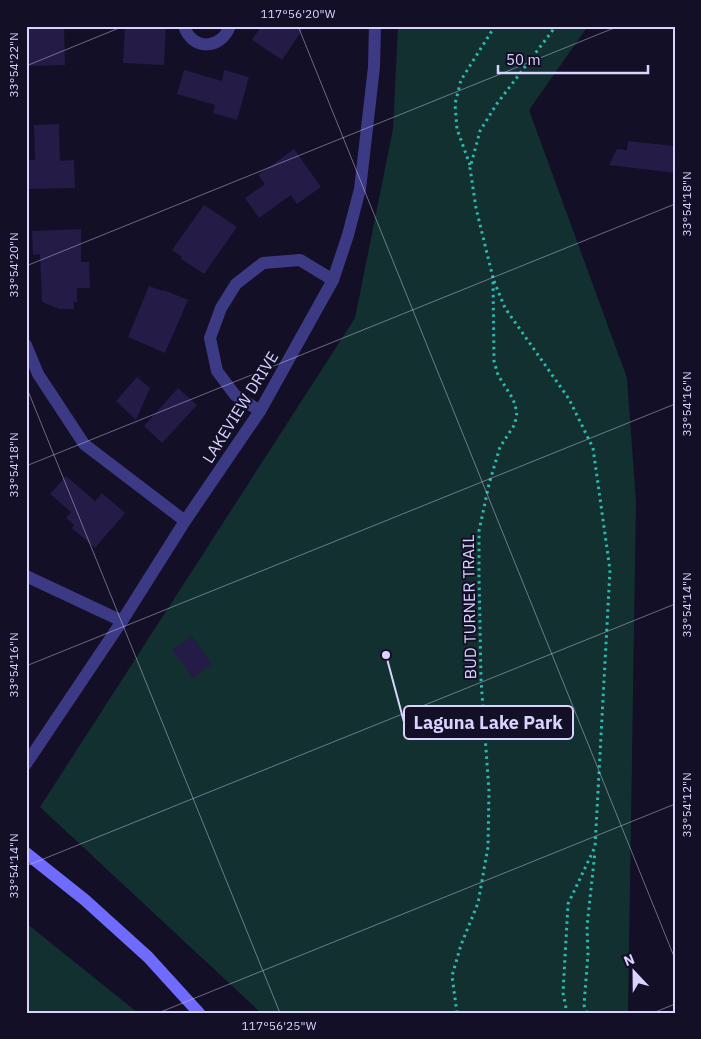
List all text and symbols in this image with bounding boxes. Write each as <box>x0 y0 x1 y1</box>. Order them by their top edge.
text: 117°56'20"W <box>261 6 336 21</box>
text: 33°54'22"N <box>6 32 21 98</box>
scale bar <box>498 42 648 74</box>
text: 50 m <box>506 50 541 69</box>
text: 33°54'18"N <box>679 171 694 237</box>
text: 33°54'20"N <box>6 232 21 298</box>
street label: LAKEVIEW DRIVE <box>198 347 282 467</box>
text: 33°54'16"N <box>679 371 694 437</box>
text: 33°54'18"N <box>6 432 21 498</box>
street label: BUD TURNER TRAIL <box>458 534 480 680</box>
text: 33°54'14"N <box>679 572 694 638</box>
text: 33°54'16"N <box>6 632 21 698</box>
callout: Laguna Lake Park <box>404 706 573 739</box>
text: Laguna Lake Park <box>413 711 563 734</box>
text: 33°54'12"N <box>679 772 694 838</box>
text: 33°54'14"N <box>6 833 21 899</box>
north arrow <box>608 946 658 996</box>
text: N <box>621 950 637 970</box>
text: 117°56'25"W <box>242 1018 317 1033</box>

